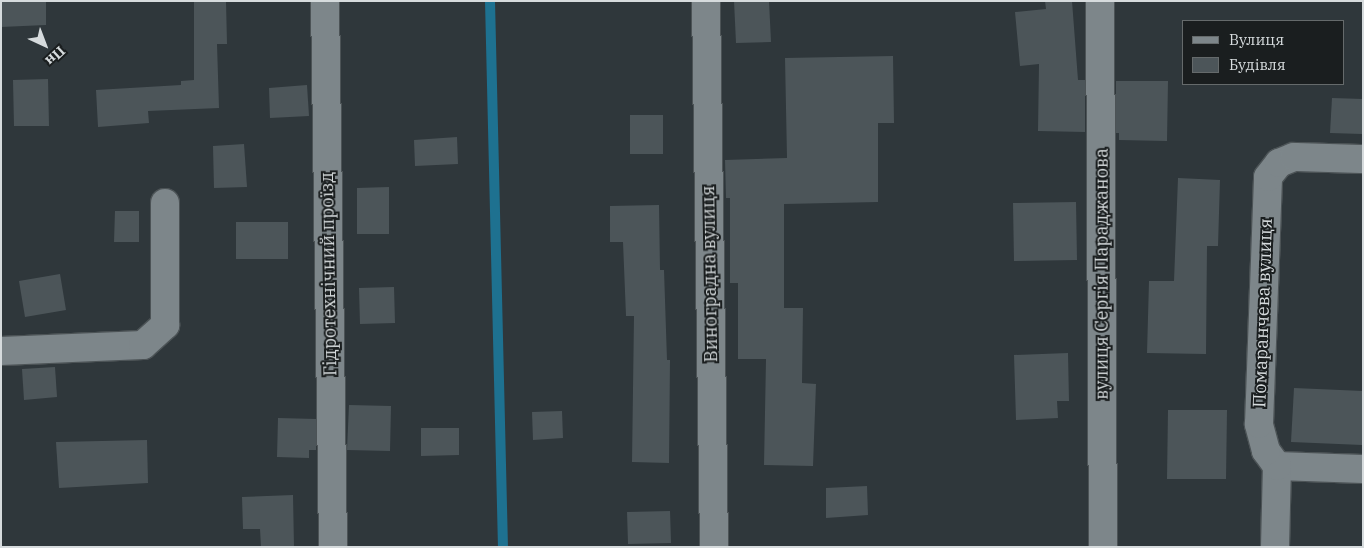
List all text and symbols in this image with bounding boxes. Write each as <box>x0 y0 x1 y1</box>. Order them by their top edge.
north arrow <box>20 20 70 70</box>
legend <box>1182 20 1344 85</box>
text: Вулиця <box>1229 30 1284 49</box>
text: Пн <box>41 42 69 70</box>
text: Будівля <box>1229 55 1286 74</box>
street label: вулиця Сергія Параджанова <box>1091 148 1113 400</box>
street label: Гідротехнічний проїзд <box>316 172 342 376</box>
street label: Виноградна вулиця <box>698 185 722 363</box>
street label: Помаранчева вулиця <box>1249 218 1277 408</box>

